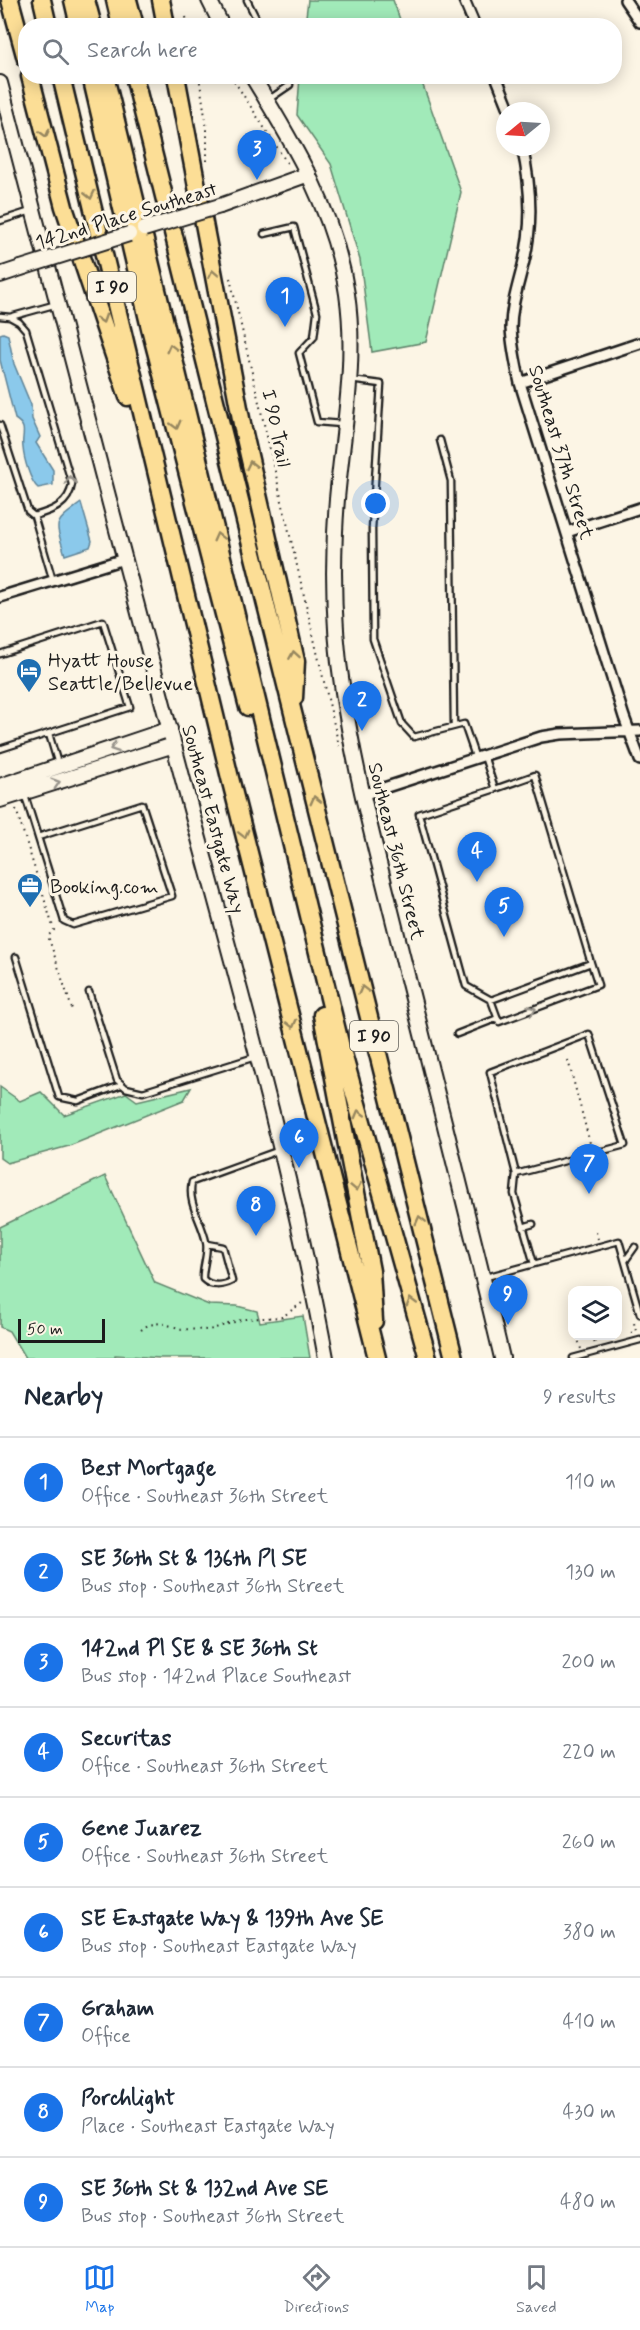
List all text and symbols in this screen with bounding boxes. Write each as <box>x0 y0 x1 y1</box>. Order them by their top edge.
search box <box>18 18 622 84</box>
icon: search <box>39 35 72 68</box>
text: Search here <box>87 37 198 65</box>
north arrow <box>496 102 550 156</box>
one-way arrow <box>38 127 50 138</box>
pin: 3 <box>238 130 276 180</box>
street label: 142nd Place Southeast <box>32 176 221 257</box>
one-way arrow <box>82 189 95 199</box>
one-way arrow <box>207 269 220 279</box>
road number: I 90 <box>88 272 136 302</box>
pin: 1 <box>266 278 304 327</box>
one-way arrow <box>95 313 107 324</box>
one-way arrow <box>166 343 179 353</box>
street label: Southeast 37th Street <box>521 362 600 543</box>
street label: I 90 Trail <box>254 387 297 470</box>
one-way arrow <box>168 420 181 430</box>
one-way arrow <box>246 460 259 470</box>
one-way arrow <box>64 475 77 485</box>
your location <box>361 489 390 518</box>
one-way arrow <box>213 532 226 542</box>
place label: Hyatt House Seattle/Bellevue <box>48 648 193 698</box>
one-way arrow <box>289 651 301 660</box>
hotel icon: Hyatt House Seattle/Bellevue <box>14 656 44 694</box>
pin: 2 <box>342 682 382 731</box>
street label: Southeast Eastgate Way <box>174 722 251 917</box>
one-way arrow <box>109 740 120 753</box>
street label: Southeast 36th Street <box>360 760 431 943</box>
one-way arrow <box>50 777 61 790</box>
one-way arrow <box>310 796 323 806</box>
one-way arrow <box>236 829 249 839</box>
pin: 4 <box>458 832 496 882</box>
office icon: Booking.com <box>15 871 45 909</box>
place label: Booking.com <box>50 874 158 901</box>
pin: 5 <box>484 888 524 937</box>
one-way arrow <box>357 985 370 995</box>
one-way arrow <box>525 1005 536 1017</box>
one-way arrow <box>284 1018 297 1028</box>
road number: I 90 <box>350 1021 398 1051</box>
one-way arrow <box>354 1109 366 1120</box>
pin: 6 <box>280 1118 318 1168</box>
pin: 7 <box>570 1144 608 1194</box>
one-way arrow <box>349 1182 362 1192</box>
pin: 8 <box>236 1186 276 1236</box>
one-way arrow <box>415 1215 428 1225</box>
pin: 9 <box>488 1276 528 1325</box>
map controls <box>568 1286 622 1340</box>
button: layers <box>568 1286 622 1340</box>
one-way arrow <box>406 1297 418 1308</box>
scale bar <box>18 1316 105 1344</box>
text: 50 m <box>27 1319 63 1340</box>
text: Nearby <box>24 1380 103 1414</box>
text: 9 results <box>543 1384 616 1411</box>
text: Best Mortgage <box>81 1455 216 1483</box>
text: 1 <box>39 1469 48 1496</box>
text: 110 m <box>565 1469 616 1496</box>
text: Office · Southeast 36th Street <box>81 1483 328 1510</box>
text: SE 36th St & 136th Pl SE <box>81 1545 307 1573</box>
text: 2 <box>39 1559 48 1586</box>
text: 130 m <box>565 1559 616 1586</box>
text: Bus stop · Southeast 36th Street <box>81 1573 344 1600</box>
text: 142nd Pl SE & SE 36th St <box>81 1635 318 1663</box>
text: 3 <box>39 1649 48 1676</box>
text: 200 m <box>561 1649 616 1676</box>
text: Bus stop · 142nd Place Southeast <box>81 1663 351 1690</box>
text: Securitas <box>81 1725 171 1753</box>
text: 4 <box>38 1739 49 1766</box>
text: 220 m <box>562 1739 616 1766</box>
text: Office · Southeast 36th Street <box>81 1753 328 1780</box>
text: Gene Juarez <box>81 1815 202 1843</box>
text: 5 <box>38 1829 50 1856</box>
text: 260 m <box>562 1829 616 1856</box>
text: Office · Southeast 36th Street <box>81 1843 328 1870</box>
text: SE Eastgate Way & 139th Ave SE <box>81 1905 383 1933</box>
text: 6 <box>38 1919 49 1946</box>
text: 380 m <box>563 1919 616 1946</box>
text: Bus stop · Southeast Eastgate Way <box>81 1933 357 1960</box>
text: Graham <box>81 1995 154 2023</box>
text: 7 <box>37 2009 50 2036</box>
text: 410 m <box>562 2009 616 2036</box>
text: Office <box>81 2023 131 2050</box>
text: Porchlight <box>81 2085 175 2113</box>
text: 8 <box>38 2099 49 2126</box>
text: 430 m <box>563 2099 616 2126</box>
text: Place · Southeast Eastgate Way <box>81 2113 335 2140</box>
text: SE 36th St & 132nd Ave SE <box>81 2175 328 2203</box>
text: 9 <box>39 2189 48 2216</box>
text: 480 m <box>560 2189 616 2216</box>
text: Bus stop · Southeast 36th Street <box>81 2203 344 2230</box>
tab: Map <box>83 2261 116 2318</box>
tab: Directions <box>283 2261 349 2318</box>
tab: Saved <box>516 2261 557 2318</box>

